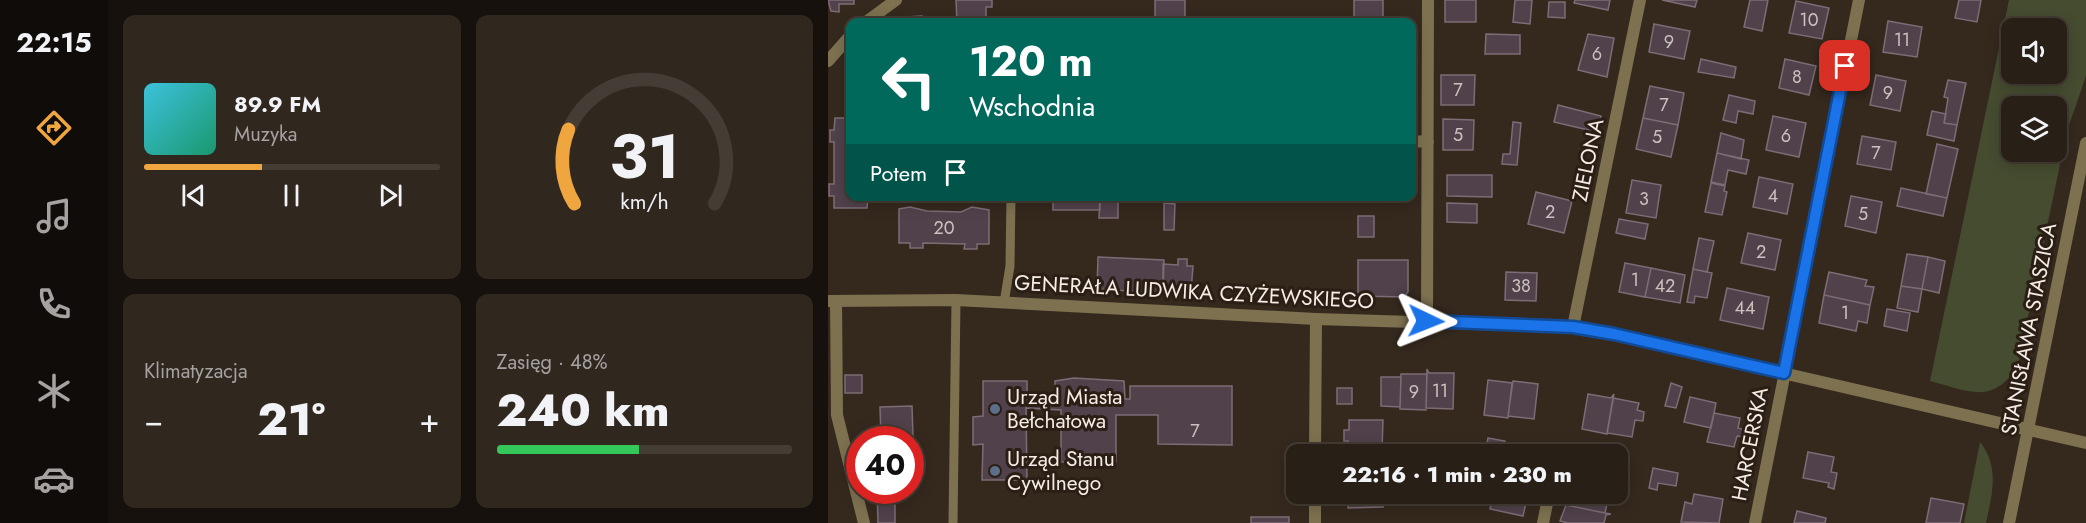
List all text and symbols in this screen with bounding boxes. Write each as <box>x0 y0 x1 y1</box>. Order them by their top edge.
house number: 10 <box>1800 7 1819 33</box>
map controls <box>2001 18 2067 162</box>
button: sound <box>2001 18 2067 84</box>
text: 22:15 <box>16 23 92 62</box>
house number: 11 <box>1894 27 1910 53</box>
house number: 9 <box>1664 29 1674 55</box>
text: 120 m <box>969 31 1093 92</box>
pin <box>1819 40 1870 91</box>
house number: 6 <box>1592 41 1602 67</box>
icon: left <box>870 42 948 120</box>
icon: arrive <box>1828 49 1861 82</box>
house number: 8 <box>1792 64 1802 90</box>
house number: 7 <box>1453 77 1463 103</box>
house number: 9 <box>1883 80 1893 106</box>
text: Wschodnia <box>969 87 1095 126</box>
text: 89.9 FM <box>234 88 321 120</box>
house number: 7 <box>1659 92 1669 118</box>
button: layers <box>2001 96 2067 162</box>
icon: directions <box>33 107 75 149</box>
text: 31 <box>609 111 680 201</box>
street label: ZIELONA <box>1565 116 1611 204</box>
text: Muzyka <box>234 120 297 149</box>
house number: 5 <box>1453 122 1463 148</box>
house number: 6 <box>1781 123 1791 149</box>
house number: 5 <box>1652 124 1662 150</box>
house number: 7 <box>1871 140 1881 166</box>
icon: arrive <box>939 156 972 189</box>
text: Potem <box>870 157 927 189</box>
icon: previous <box>177 179 210 212</box>
icon: pause <box>275 179 308 212</box>
icon: next <box>374 179 407 212</box>
house number: 4 <box>1768 183 1778 209</box>
house number: 3 <box>1639 186 1649 212</box>
text: km/h <box>620 187 668 218</box>
icon: music <box>33 195 75 237</box>
house number: 2 <box>1545 199 1555 225</box>
house number: 5 <box>1858 201 1868 227</box>
house number: 20 <box>933 215 955 241</box>
street label: STANISŁAWA STASZICA <box>1994 220 2064 438</box>
house number: 2 <box>1756 239 1766 265</box>
house number: 1 <box>1631 267 1639 293</box>
street label: GENERAŁA LUDWIKA CZYŻEWSKIEGO <box>1013 268 1375 316</box>
house number: 38 <box>1511 273 1531 299</box>
house number: 42 <box>1655 273 1675 299</box>
icon: phone <box>33 283 75 325</box>
position arrow <box>1394 289 1458 353</box>
house number: 44 <box>1735 295 1756 321</box>
house number: 1 <box>1841 300 1849 326</box>
text: Zasięg · 48% <box>497 348 608 377</box>
text: Klimatyzacja <box>144 357 248 386</box>
icon: climate <box>33 370 75 412</box>
text: 240 km <box>497 378 670 443</box>
house number: 11 <box>1432 378 1448 404</box>
house number: 9 <box>1409 379 1419 405</box>
place label: Urząd Miasta Bełchatowa <box>1007 382 1122 436</box>
street label: HARCERSKA <box>1724 384 1776 504</box>
text: 21° <box>257 387 325 452</box>
text: − <box>144 397 163 444</box>
text: + <box>419 397 440 444</box>
marker: Urząd Miasta Bełchatowa <box>988 402 1002 416</box>
house number: 7 <box>1190 418 1200 444</box>
speed limit sign: 40 <box>846 426 924 504</box>
place label: Urząd Stanu Cywilnego <box>1007 444 1115 498</box>
icon: car <box>33 458 75 500</box>
text: 22:16 · 1 min · 230 m <box>1342 458 1572 490</box>
marker: Urząd Stanu Cywilnego <box>988 464 1002 478</box>

